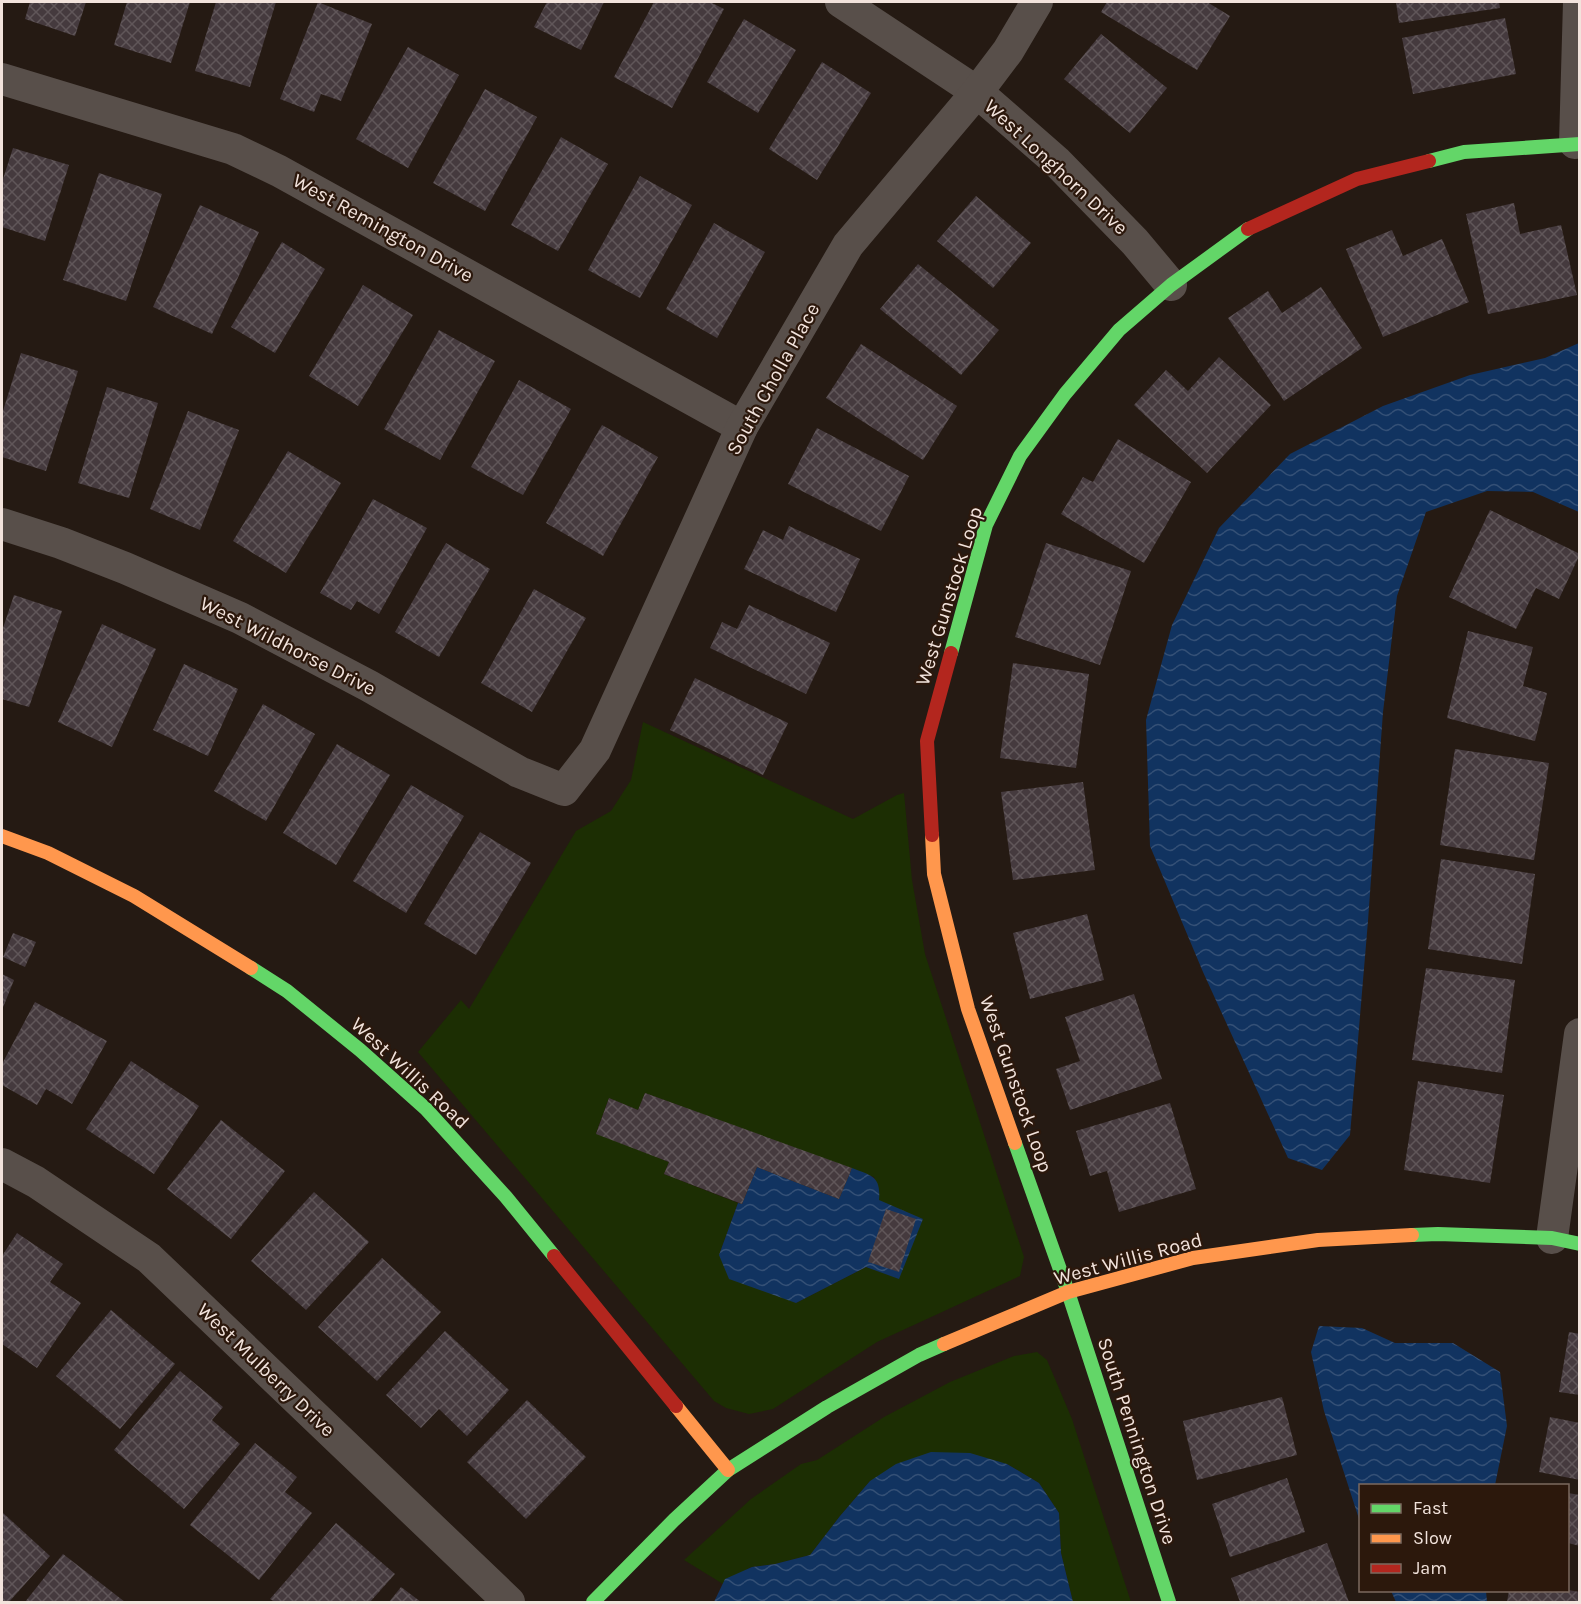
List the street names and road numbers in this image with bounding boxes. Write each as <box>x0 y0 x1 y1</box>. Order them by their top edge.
street label: West Longhorn Drive <box>980 95 1132 239</box>
street label: West Remington Drive <box>289 169 477 287</box>
street label: South Cholla Place <box>722 299 824 459</box>
street label: West Gunstock Loop <box>911 504 987 688</box>
street label: West Wildhorse Drive <box>196 592 380 700</box>
street label: West Gunstock Loop <box>975 993 1057 1175</box>
street label: West Willis Road <box>346 1013 474 1133</box>
street label: West Willis Road <box>1051 1228 1205 1290</box>
street label: West Mulberry Drive <box>192 1298 340 1442</box>
street label: South Pennington Drive <box>1093 1335 1181 1547</box>

